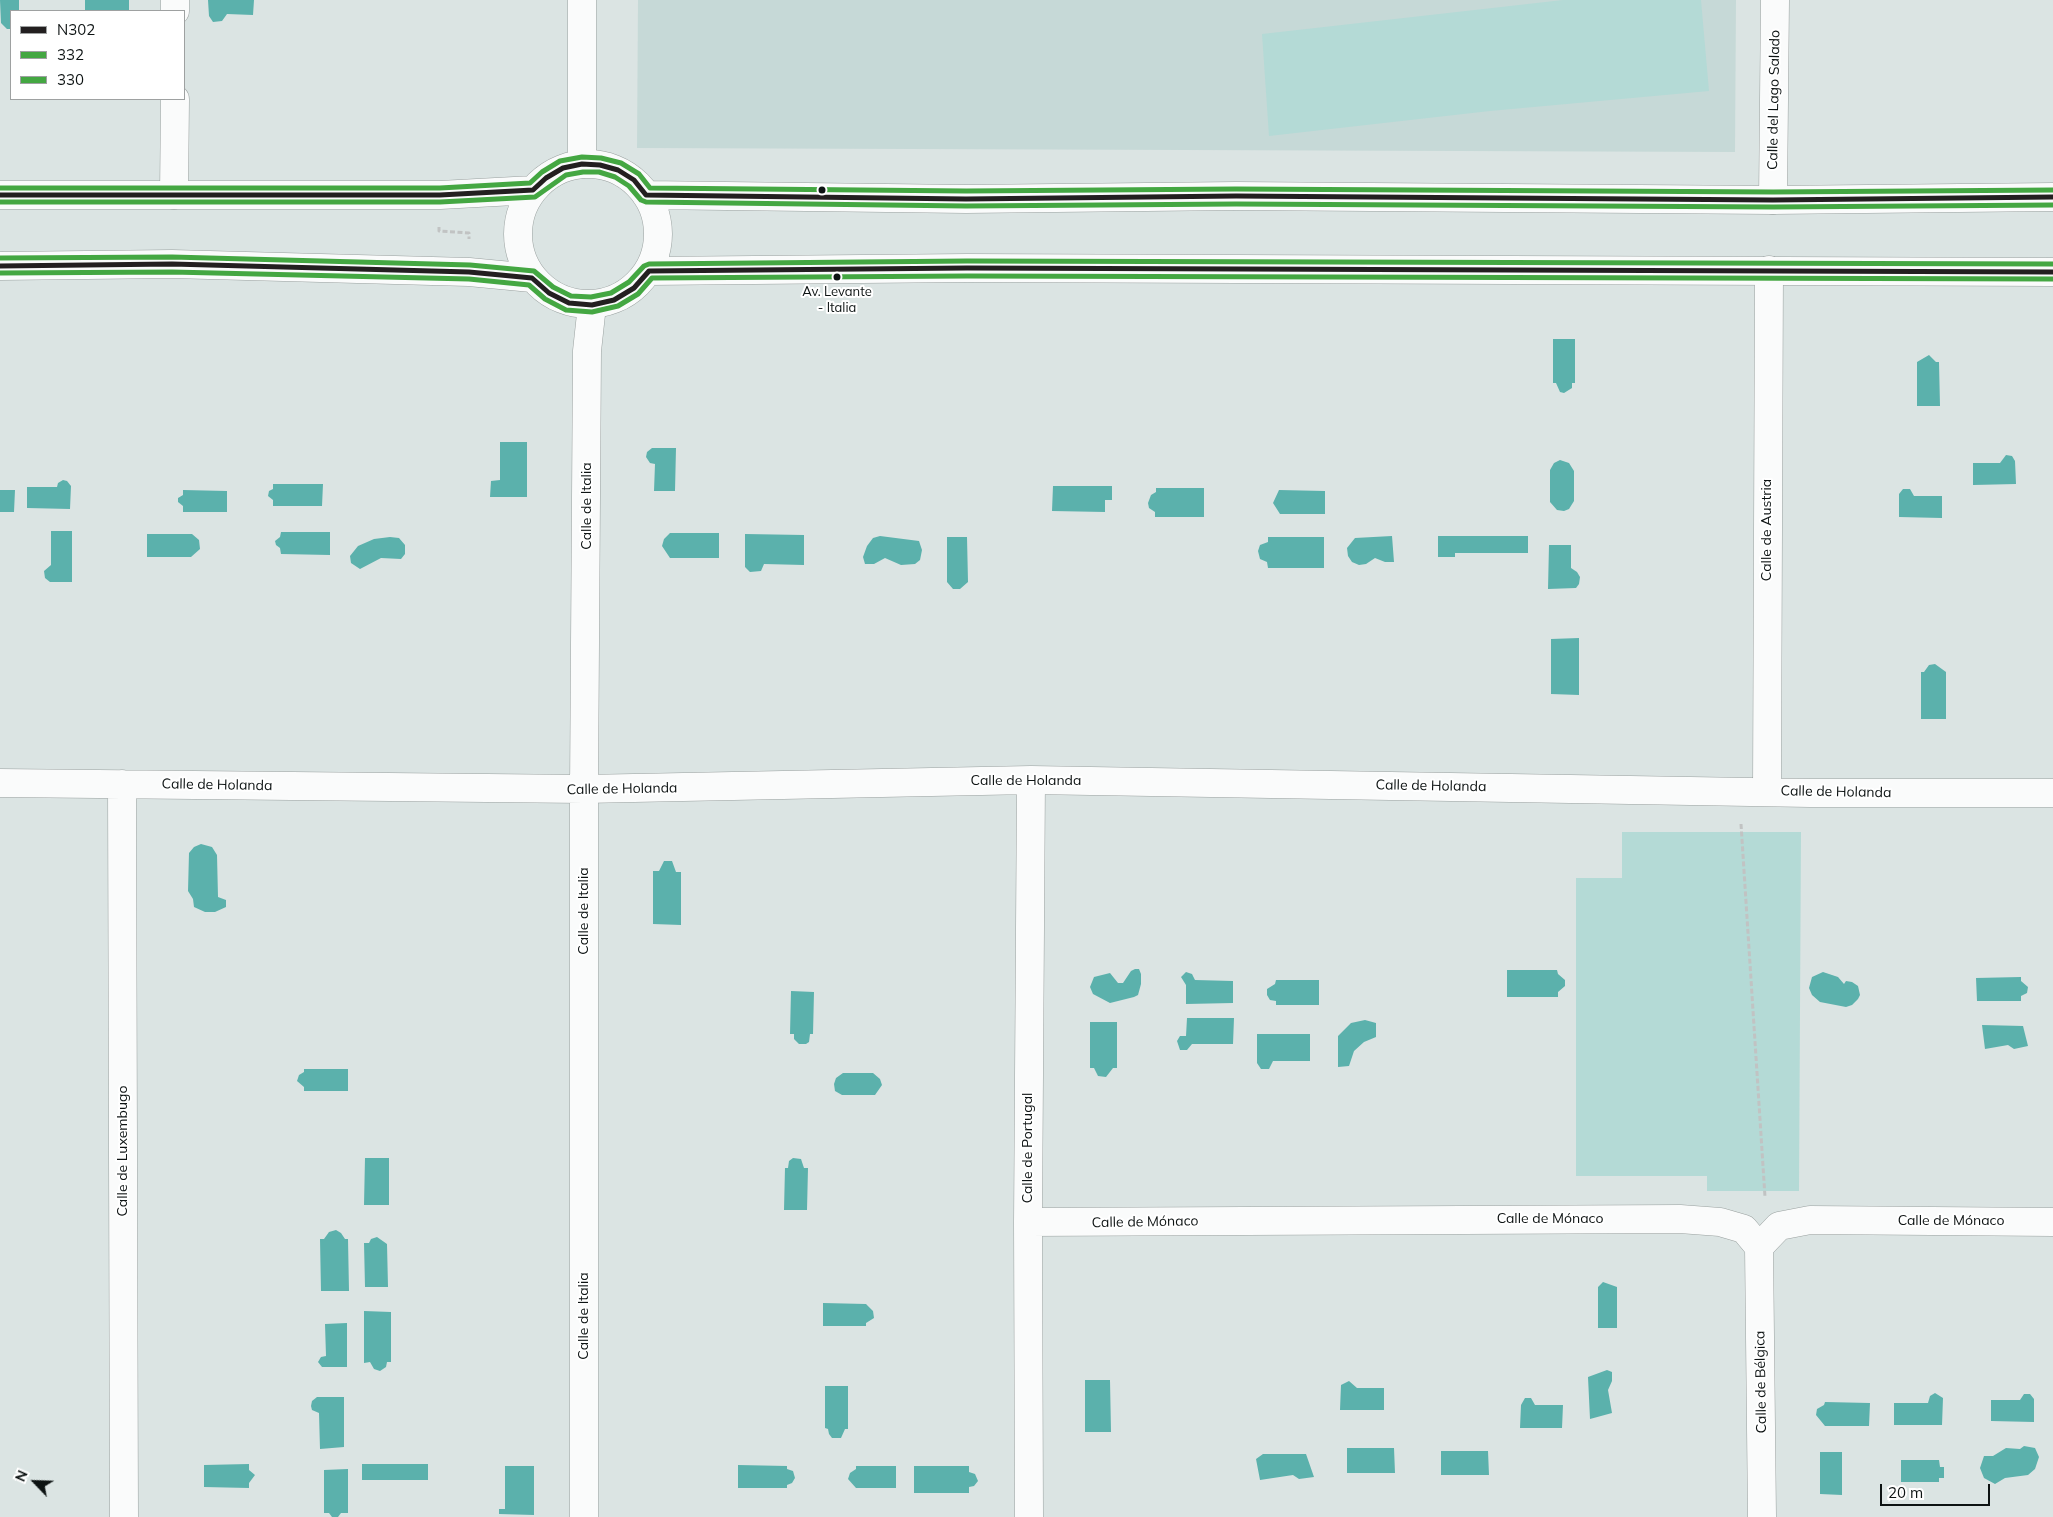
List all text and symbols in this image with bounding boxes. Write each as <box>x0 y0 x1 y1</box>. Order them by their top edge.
legend <box>10 10 185 100</box>
text: N302 <box>57 20 95 39</box>
street label: Calle del Lago Salado <box>1764 30 1784 170</box>
text: 332 <box>57 45 84 64</box>
text: 330 <box>57 70 84 89</box>
unlabelled marker <box>817 185 827 195</box>
marker: Av. Levante - Italia <box>832 272 842 282</box>
place label: Av. Levante - Italia <box>802 284 872 315</box>
street label: Calle de Italia <box>579 462 595 550</box>
street label: Calle de Austria <box>1759 479 1775 581</box>
street label: Calle de Holanda <box>971 773 1081 789</box>
street label: Calle de Holanda <box>161 776 273 794</box>
street label: Calle de Holanda <box>1375 777 1487 795</box>
street label: Calle de Holanda <box>566 780 678 798</box>
street label: Calle de Holanda <box>1780 783 1892 801</box>
street label: Calle de Italia <box>576 867 592 955</box>
street label: Calle de Luxembugo <box>115 1085 131 1217</box>
street label: Calle de Portugal <box>1020 1093 1036 1203</box>
street label: Calle de Mónaco <box>1497 1211 1603 1227</box>
street label: Calle de Mónaco <box>1091 1213 1199 1231</box>
street label: Calle de Mónaco <box>1898 1213 2004 1229</box>
street label: Calle de Italia <box>576 1272 592 1360</box>
street label: Calle de Bélgica <box>1752 1330 1770 1434</box>
north arrow <box>10 1457 60 1507</box>
text: N <box>11 1467 32 1484</box>
scale bar <box>1883 1474 1993 1506</box>
text: 20 m <box>1888 1483 1923 1502</box>

